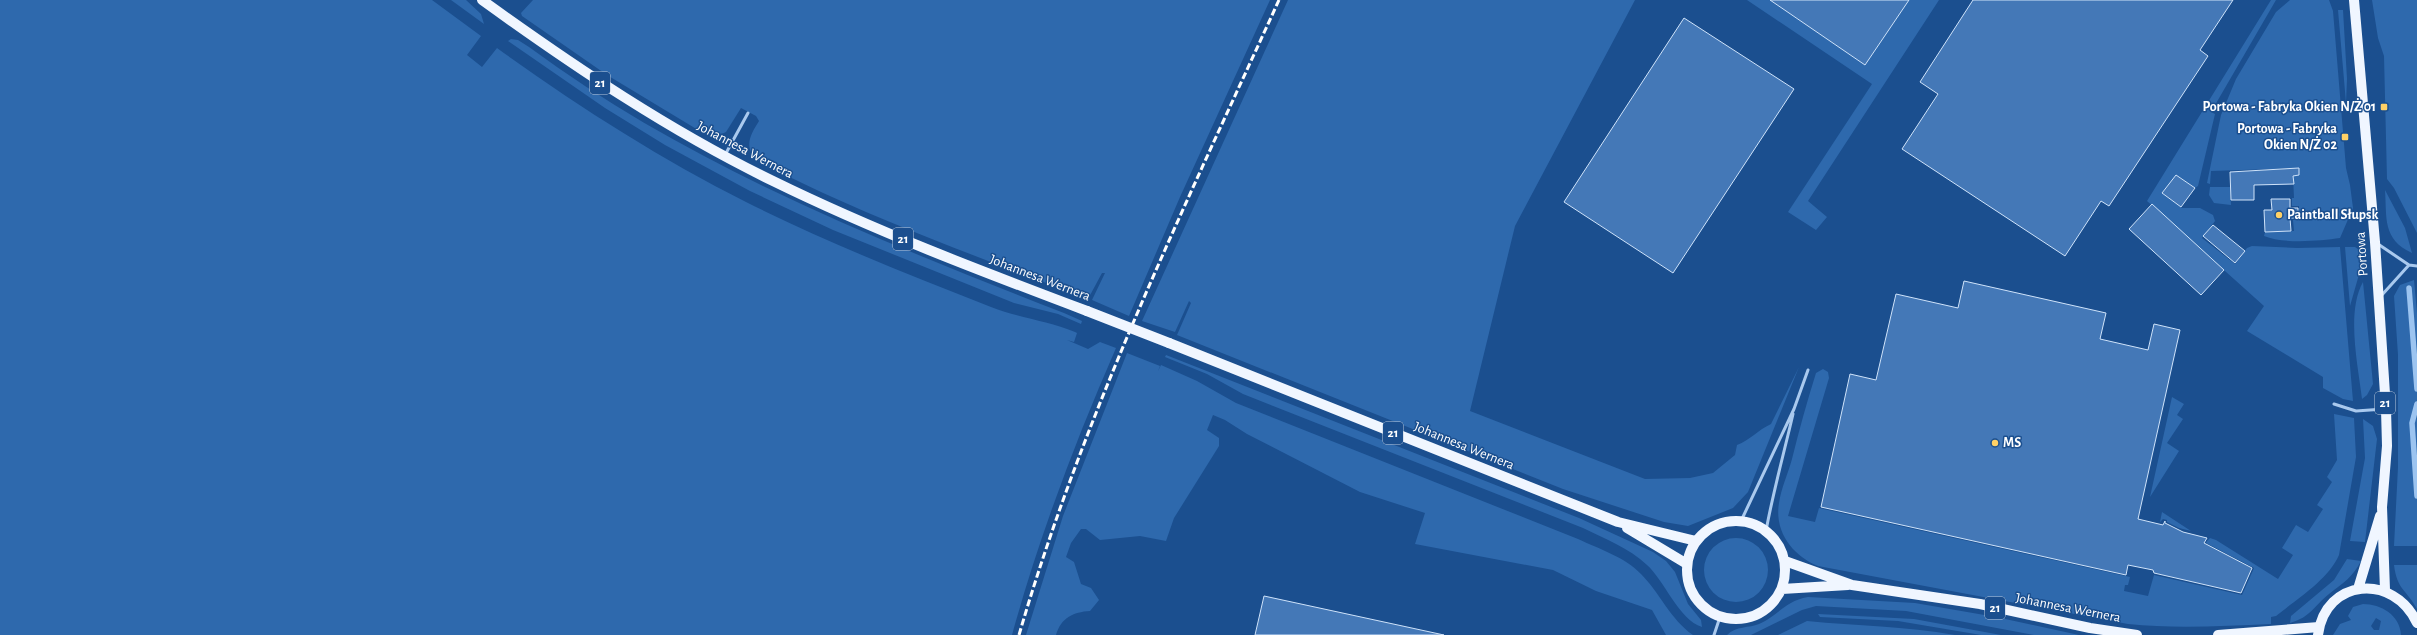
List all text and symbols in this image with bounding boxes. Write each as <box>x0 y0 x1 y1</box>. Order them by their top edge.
road number: 21 <box>590 72 610 94</box>
place label: Portowa - Fabryka Okien N/Ż 01 <box>2202 98 2376 114</box>
marker: Portowa - Fabryka Okien N/Ż 01 <box>2379 102 2389 112</box>
street label: Johannesa Wernera <box>695 119 796 181</box>
place label: Portowa - Fabryka Okien N/Ż 02 <box>2237 122 2337 152</box>
marker: Portowa - Fabryka Okien N/Ż 02 <box>2340 132 2350 142</box>
place label: Paintball Słupsk <box>2287 208 2378 222</box>
marker: Paintball Słupsk <box>2274 210 2284 220</box>
road number: 21 <box>893 228 913 250</box>
street label: Portowa <box>2353 231 2371 277</box>
street label: Johannesa Wernera <box>988 252 1093 304</box>
road number: 21 <box>2375 392 2395 414</box>
street label: Johannesa Wernera <box>1412 420 1517 473</box>
road number: 21 <box>1383 422 1403 444</box>
place label: MS <box>2003 436 2021 450</box>
marker: MS <box>1990 438 2000 448</box>
street label: Johannesa Wernera <box>2014 591 2122 625</box>
road number: 21 <box>1985 597 2005 619</box>

